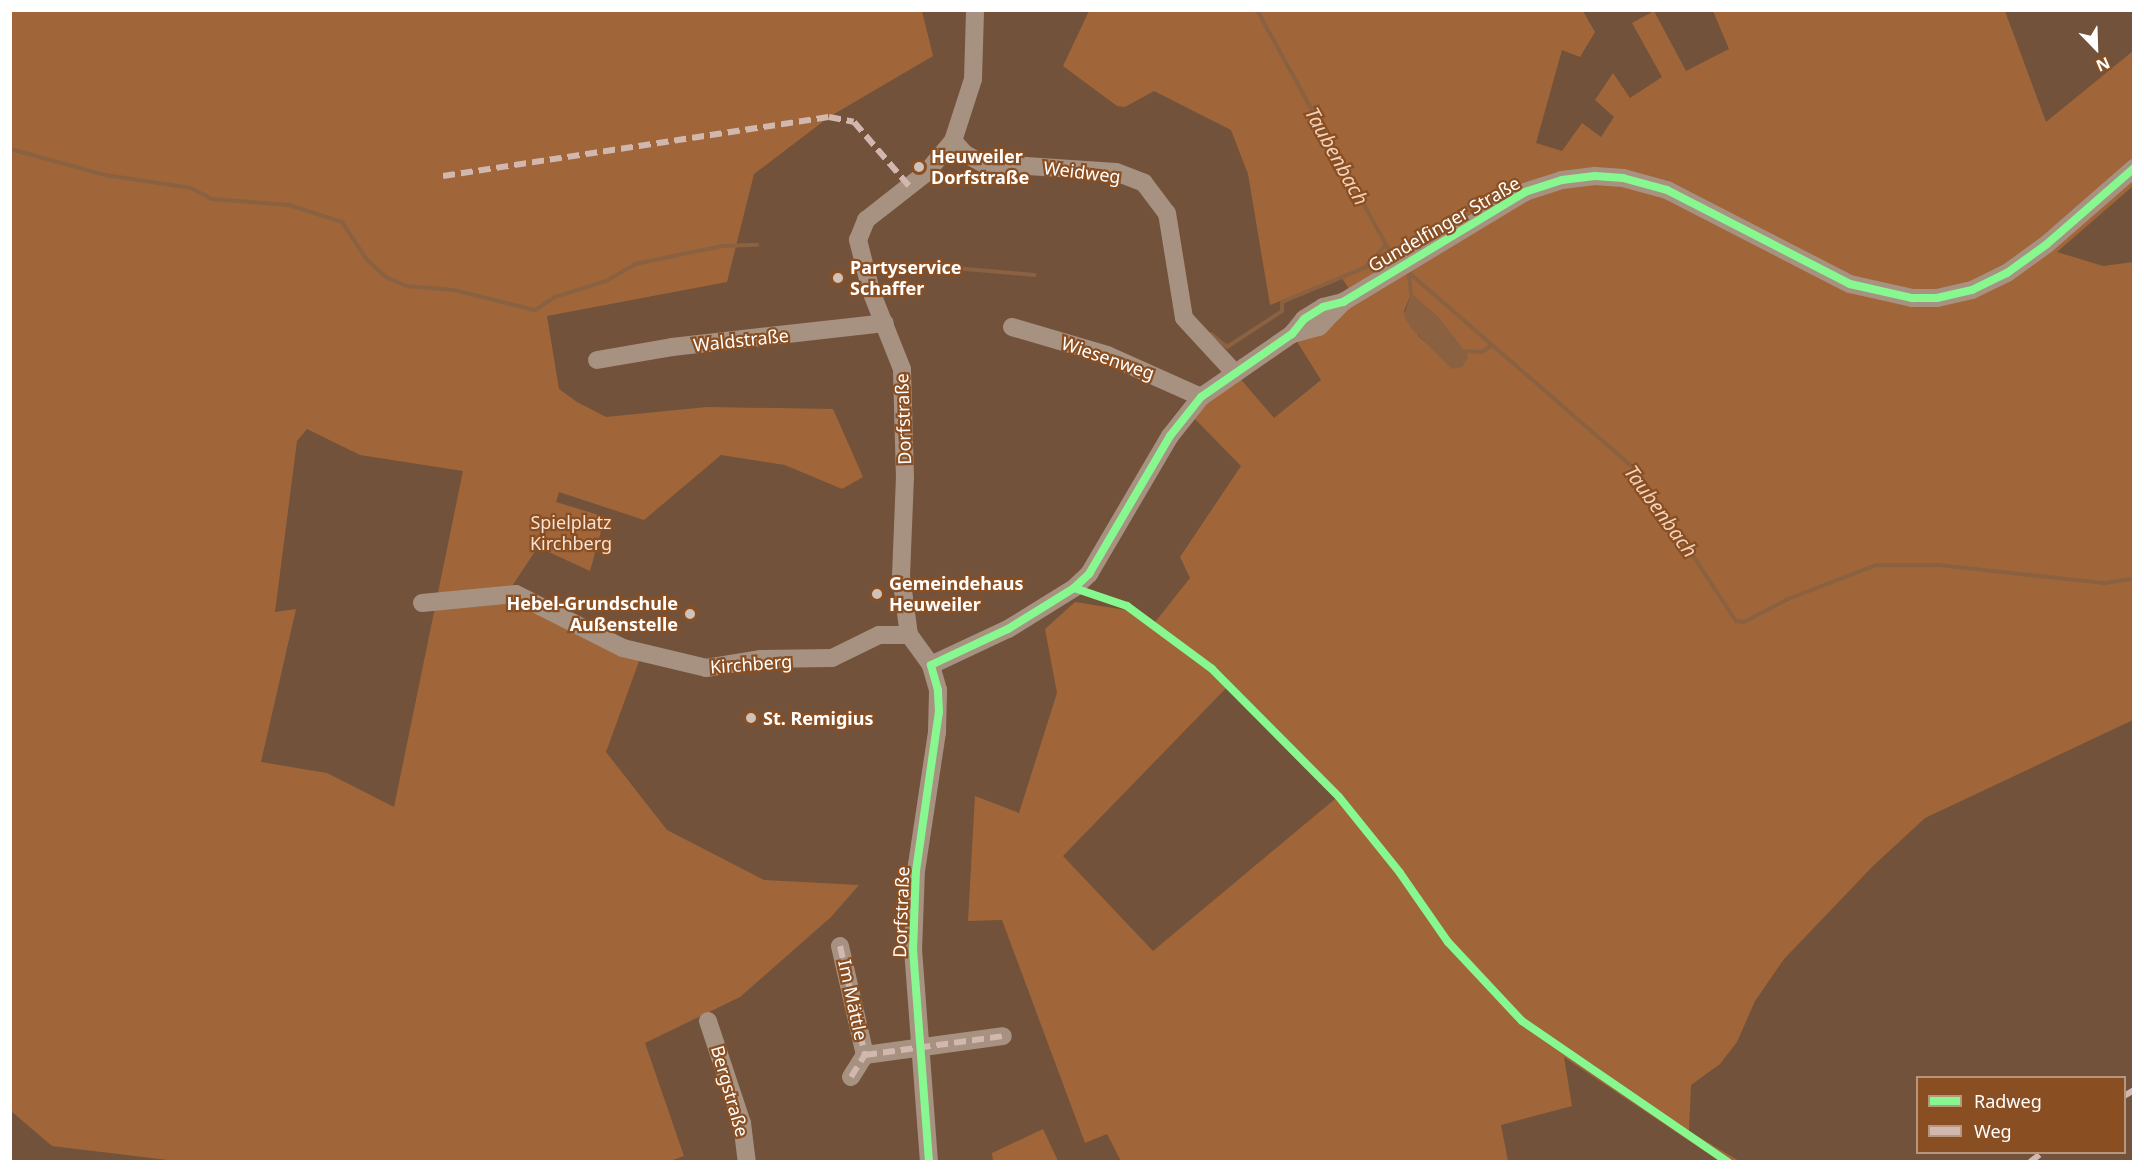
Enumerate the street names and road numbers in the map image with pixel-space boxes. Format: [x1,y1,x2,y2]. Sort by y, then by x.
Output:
street label: Weidweg [1042,157,1122,187]
street label: Gundelfinger Straße [1364,172,1524,276]
street label: Waldstraße [692,324,790,356]
street label: Wiesenweg [1059,332,1157,384]
street label: Dorfstraße [891,373,915,465]
street label: Kirchberg [709,650,793,678]
street label: Dorfstraße [889,866,913,958]
street label: Im Mättle [834,958,872,1042]
street label: Bergstraße [707,1043,753,1139]

